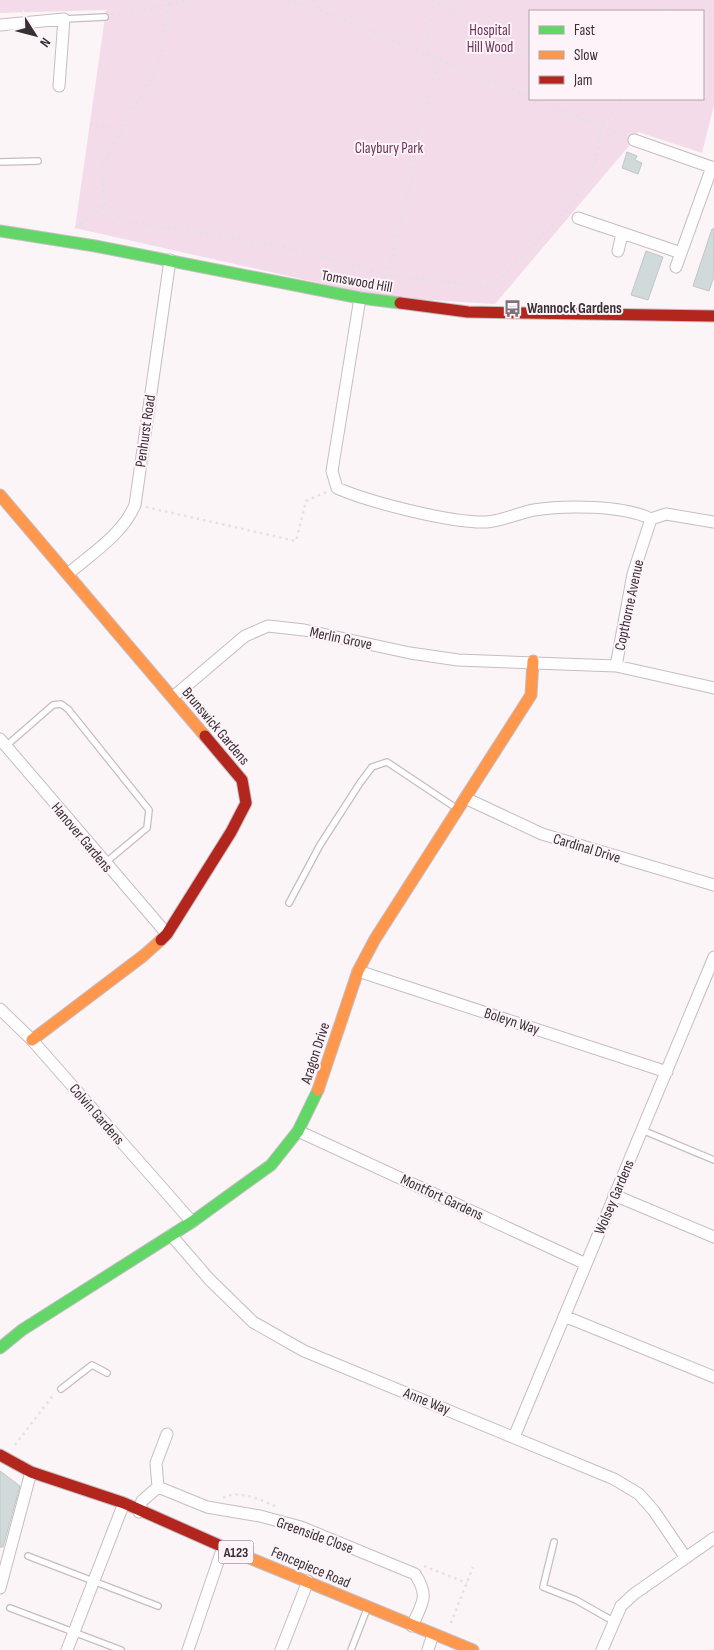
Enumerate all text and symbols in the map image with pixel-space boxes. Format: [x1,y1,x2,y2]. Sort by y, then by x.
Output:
north arrow [10,10,60,60]
legend [529,10,704,100]
park label: Hospital Hill Wood [467,21,513,57]
text: Fast [574,21,596,40]
text: N [36,34,54,50]
text: Slow [574,46,598,65]
text: Jam [573,71,592,90]
park label: Claybury Park [355,139,424,158]
street label: Tomswood Hill [320,266,394,297]
bus stop icon: Wannock Gardens [503,298,523,318]
place label: Wannock Gardens [527,299,622,318]
street label: Penhurst Road [131,394,160,468]
street label: Copthorne Avenue [611,558,648,652]
street label: Merlin Grove [308,623,374,654]
street label: Brunswick Gardens [178,684,254,769]
street label: Hanover Gardens [47,798,116,876]
street label: Cardinal Drive [551,829,623,868]
street label: Boleyn Way [482,1004,542,1039]
street label: Aragon Drive [296,1020,334,1087]
street label: Colvin Gardens [65,1080,128,1149]
street label: Wolsey Gardens [590,1157,639,1237]
street label: Montfort Gardens [397,1170,486,1225]
street label: Anne Way [400,1383,453,1419]
street label: Greenside Close [274,1513,356,1558]
road number: A123 [218,1540,254,1564]
street label: Fencepiece Road [268,1542,353,1593]

